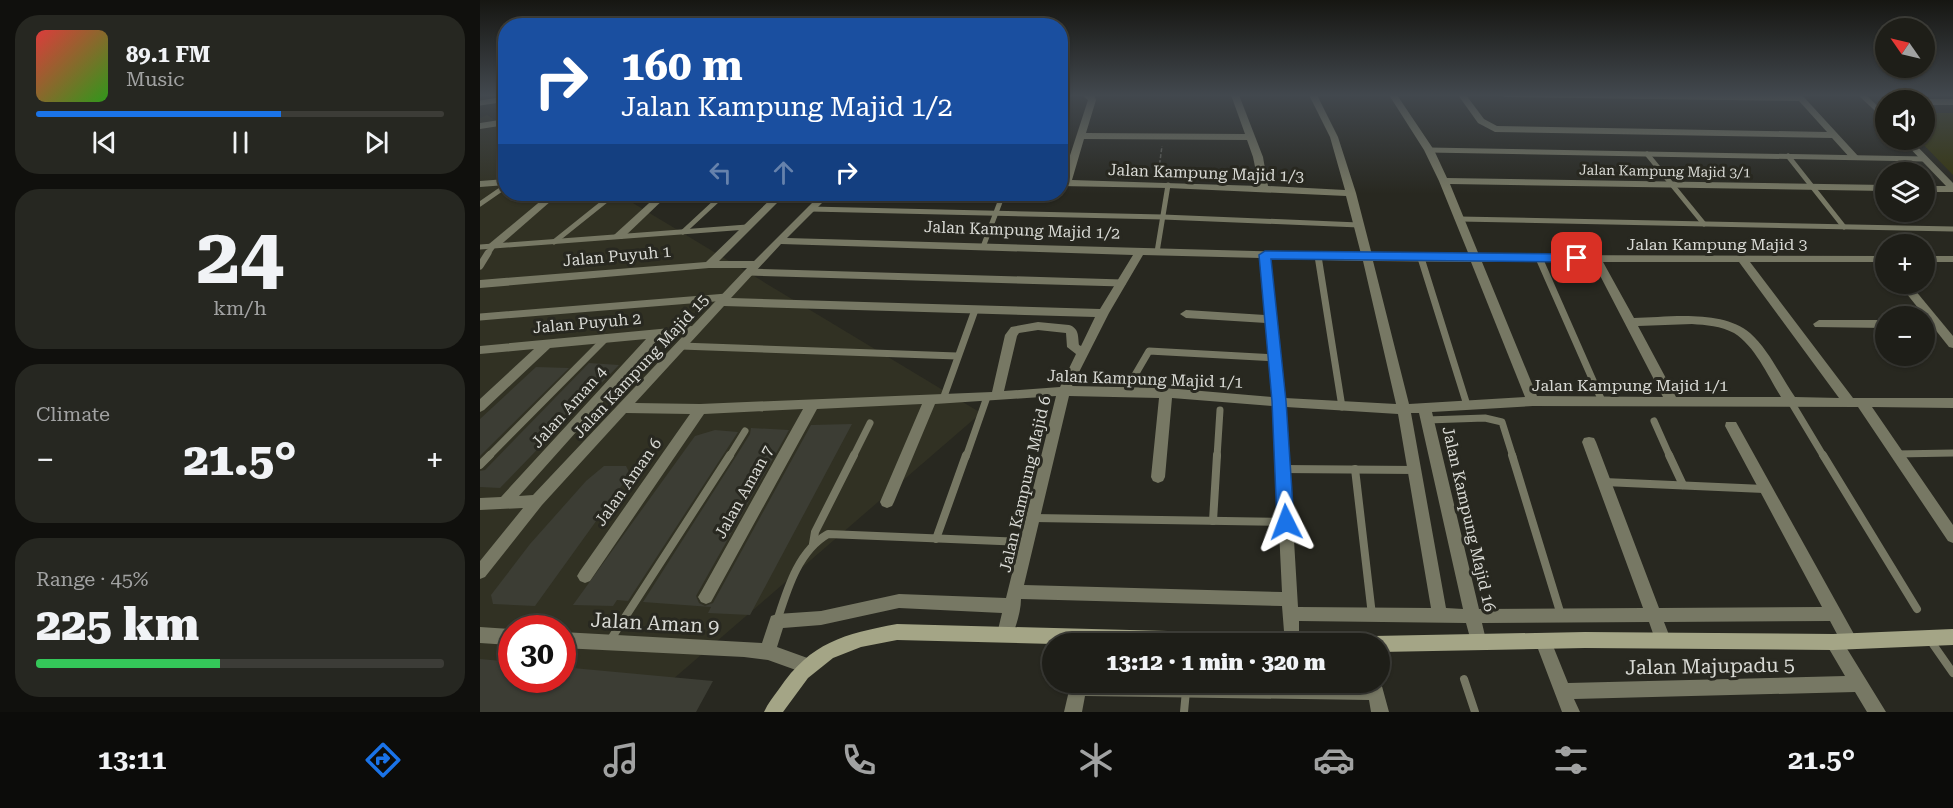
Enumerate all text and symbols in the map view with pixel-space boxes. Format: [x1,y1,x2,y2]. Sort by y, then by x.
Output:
north arrow [1875,18,1935,78]
map controls [1875,18,1935,366]
text: 160 m [621,41,743,90]
text: 89.1 FM [126,42,210,67]
icon: right [522,42,600,120]
text: Music [126,67,185,91]
button: sound [1875,90,1935,150]
text: Jalan Kampung Majid 1/2 [621,91,953,123]
icon: previous [88,126,121,159]
icon: pause [224,126,257,159]
icon: next [360,126,393,159]
icon: left [704,156,737,189]
icon: ahead [767,156,800,189]
icon: right [830,156,863,189]
street label: Jalan Kampung Majid 1/3 [1108,160,1305,186]
street label: Jalan Kampung Majid 3/1 [1579,162,1751,181]
button: layers [1875,162,1935,222]
text: 24 [196,211,284,302]
street label: Jalan Kampung Majid 1/2 [924,217,1121,243]
pin [1551,232,1602,283]
button: + [1875,234,1935,294]
street label: Jalan Kampung Majid 3 [1627,235,1807,254]
icon: arrive [1560,241,1593,274]
street label: Jalan Puyuh 1 [562,242,672,270]
street label: Jalan Kampung Majid 15 [569,290,713,442]
text: km/h [213,296,267,320]
button: − [1875,306,1935,366]
street label: Jalan Puyuh 2 [532,309,642,337]
street label: Jalan Aman 4 [527,362,611,452]
street label: Jalan Kampung Majid 1/1 [1047,366,1244,392]
street label: Jalan Kampung Majid 1/1 [1532,376,1728,395]
street label: Jalan Kampung Majid 6 [995,394,1055,574]
text: Climate [36,402,110,426]
street label: Jalan Kampung Majid 16 [1438,424,1500,614]
text: 21.5° [183,433,297,486]
street label: Jalan Aman 6 [591,434,665,530]
text: − [36,440,54,479]
text: + [426,440,444,479]
street label: Jalan Aman 7 [711,442,777,542]
position arrow [1254,490,1318,554]
text: Range · 45% [36,567,148,591]
text: 225 km [36,598,199,651]
street label: Jalan Aman 9 [590,608,720,638]
speed limit sign: 30 [498,615,576,693]
text: 13:12 · 1 min · 320 m [1106,650,1326,675]
street label: Jalan Majupadu 5 [1625,653,1795,679]
icon: directions [362,739,404,781]
icon: music [600,739,642,781]
icon: phone [838,739,880,781]
icon: climate [1075,739,1117,781]
icon: car [1313,739,1355,781]
icon: filters [1550,739,1592,781]
text: 13:11 [98,744,167,776]
text: 21.5° [1788,744,1855,776]

